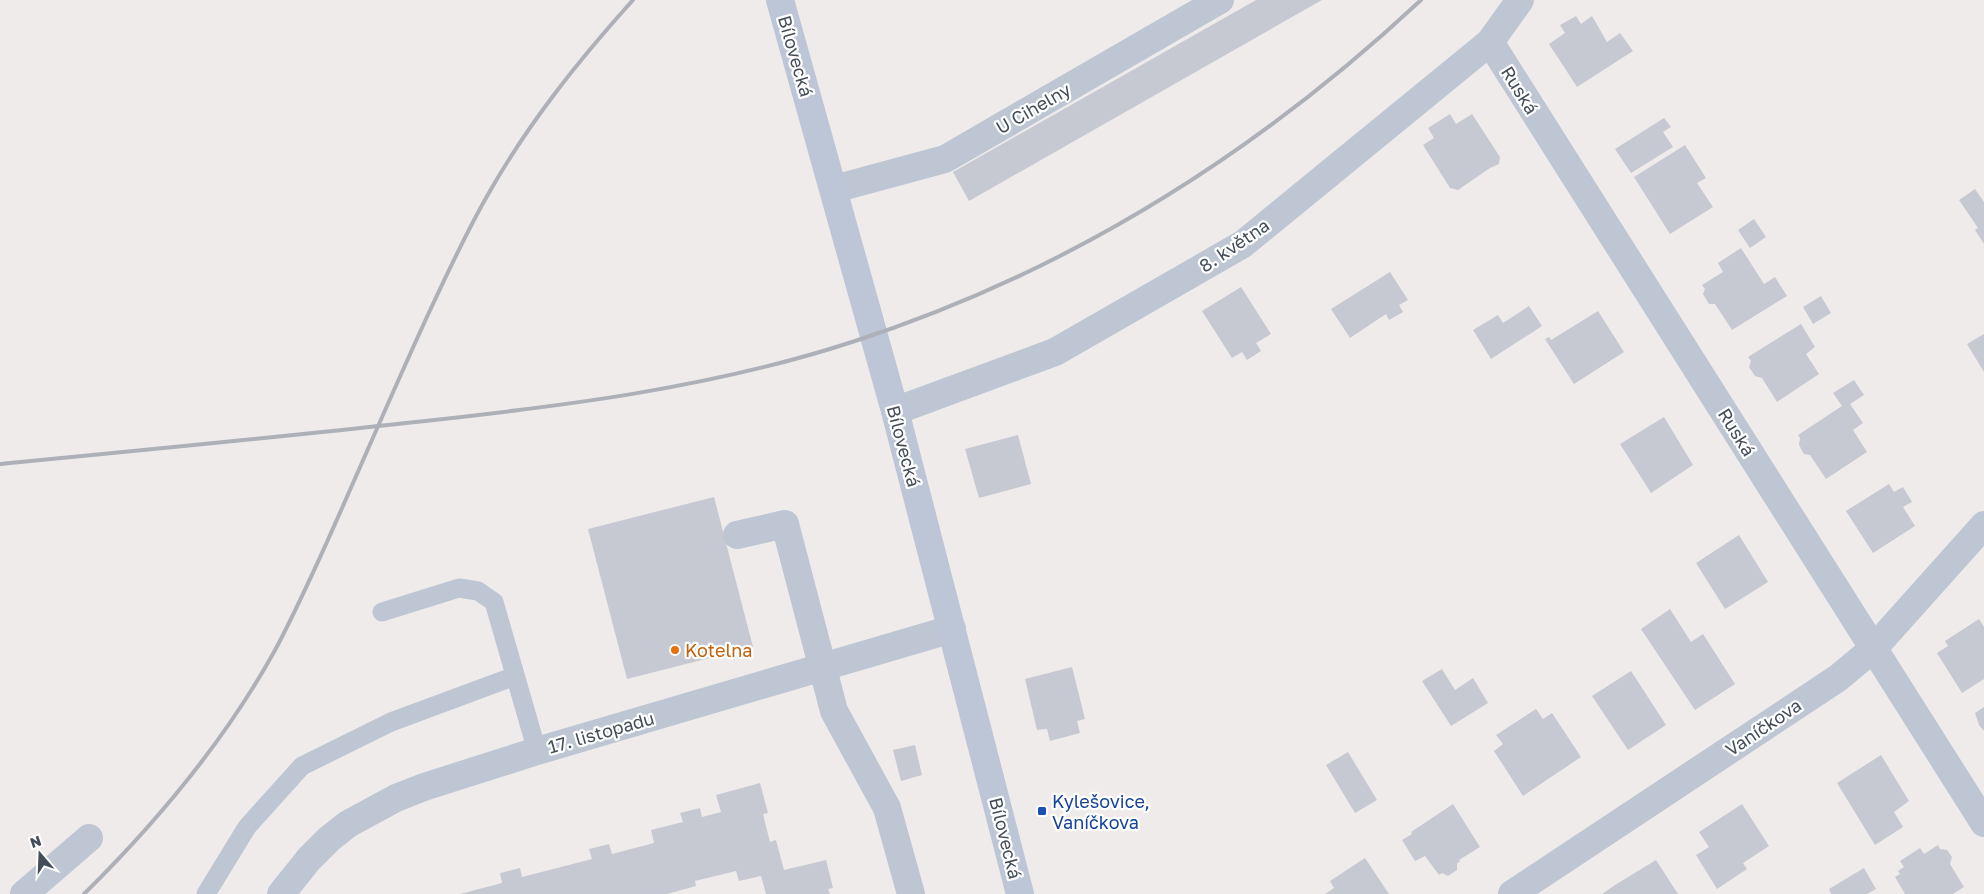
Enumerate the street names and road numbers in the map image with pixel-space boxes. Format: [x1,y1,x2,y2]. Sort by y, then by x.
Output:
street label: Bílovecká [774,13,818,99]
street label: Ruská [1497,62,1543,118]
street label: U Cihelny [992,78,1074,138]
street label: 8. května [1195,214,1273,276]
street label: Bílovecká [883,403,925,489]
street label: Ruská [1714,404,1760,460]
street label: Vaníčkova [1721,694,1805,760]
street label: 17. listopadu [545,706,657,758]
street label: Bílovecká [985,795,1027,881]

